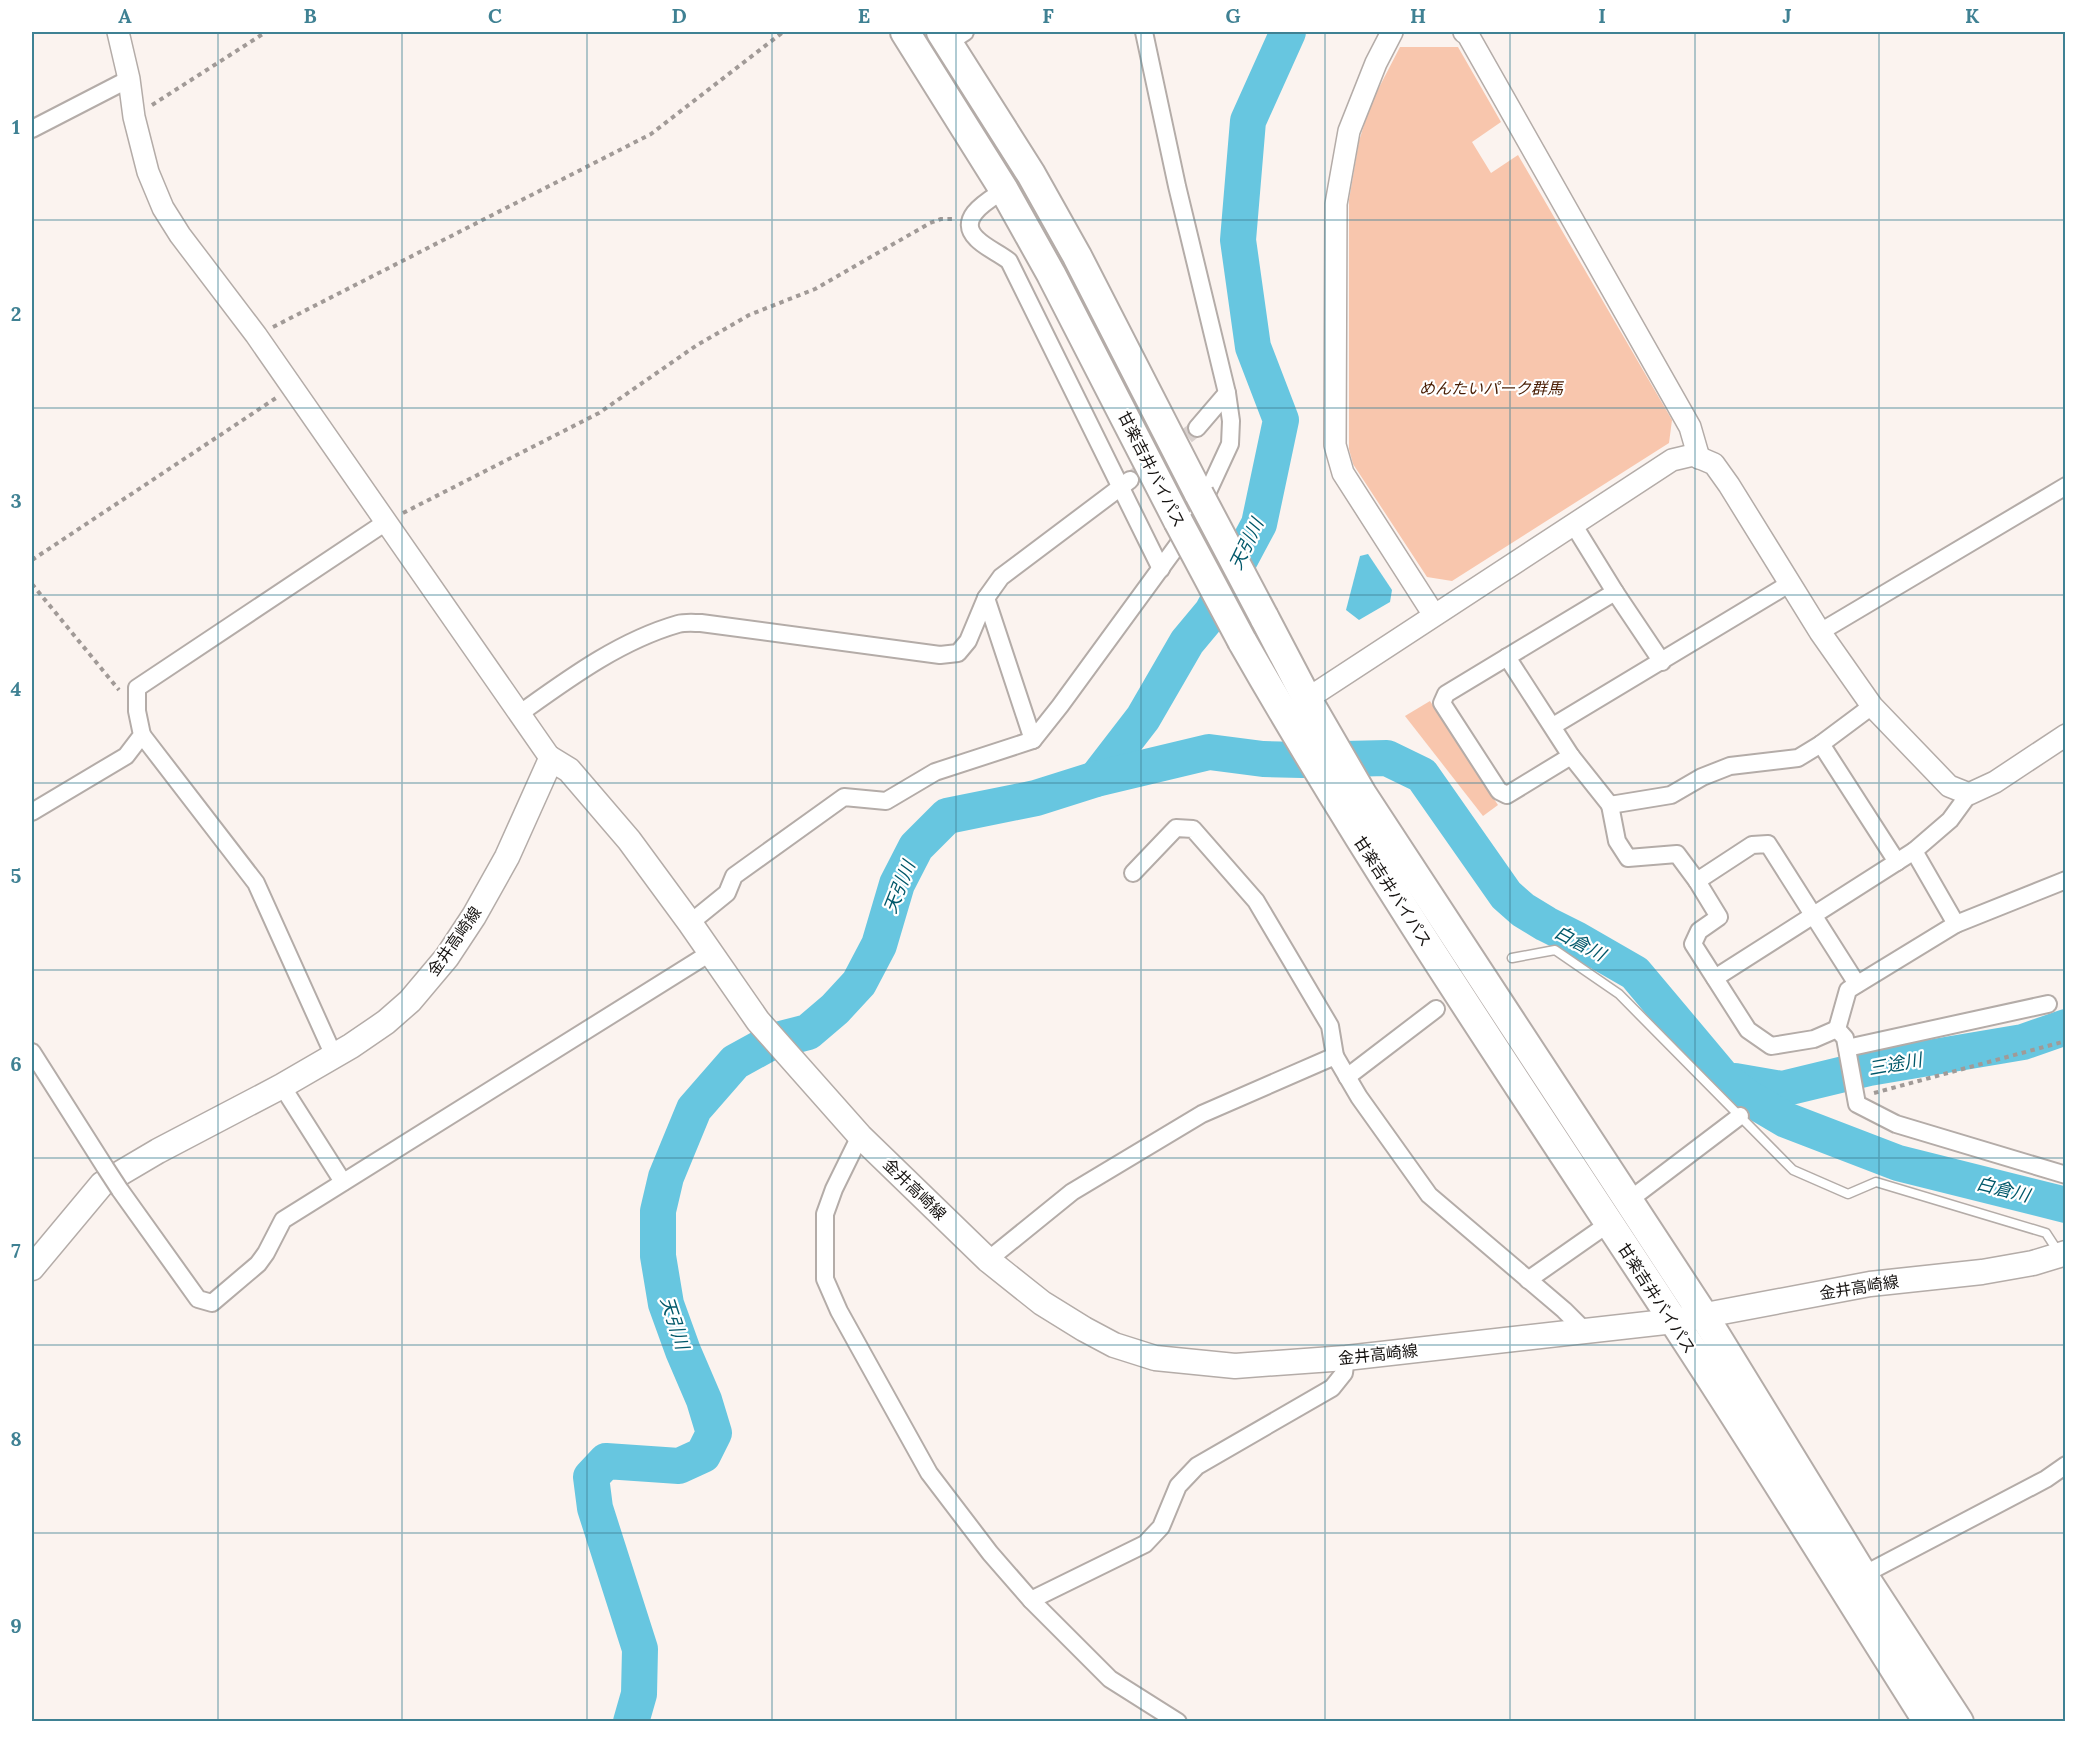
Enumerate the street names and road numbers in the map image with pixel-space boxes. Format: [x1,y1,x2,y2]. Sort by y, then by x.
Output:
street label: 甘楽吉井バイパス [1114,408,1190,530]
street label: 甘楽吉井バイパス [1350,832,1436,950]
street label: 金井高崎線 [423,902,485,980]
street label: 金井高崎線 [879,1154,951,1224]
street label: 甘楽吉井バイパス [1614,1239,1700,1357]
street label: 金井高崎線 [1818,1271,1900,1303]
street label: 金井高崎線 [1337,1340,1419,1368]

